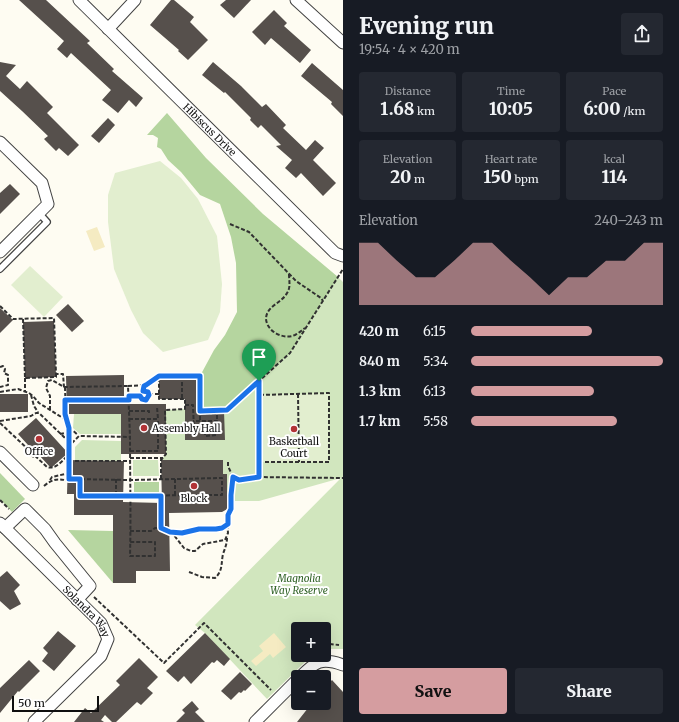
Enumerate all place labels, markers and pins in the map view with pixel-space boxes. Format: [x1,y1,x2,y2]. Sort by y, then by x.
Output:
pin [242,340,276,381]
place label: Assembly Hall [151,422,221,435]
marker: Assembly Hall [139,423,149,433]
marker: Basketball Court [289,424,299,434]
marker: Office [34,434,44,444]
place label: Basketball Court [269,435,319,460]
place label: Office [25,445,53,458]
marker: Block [189,481,199,491]
place label: Block [180,492,208,505]

